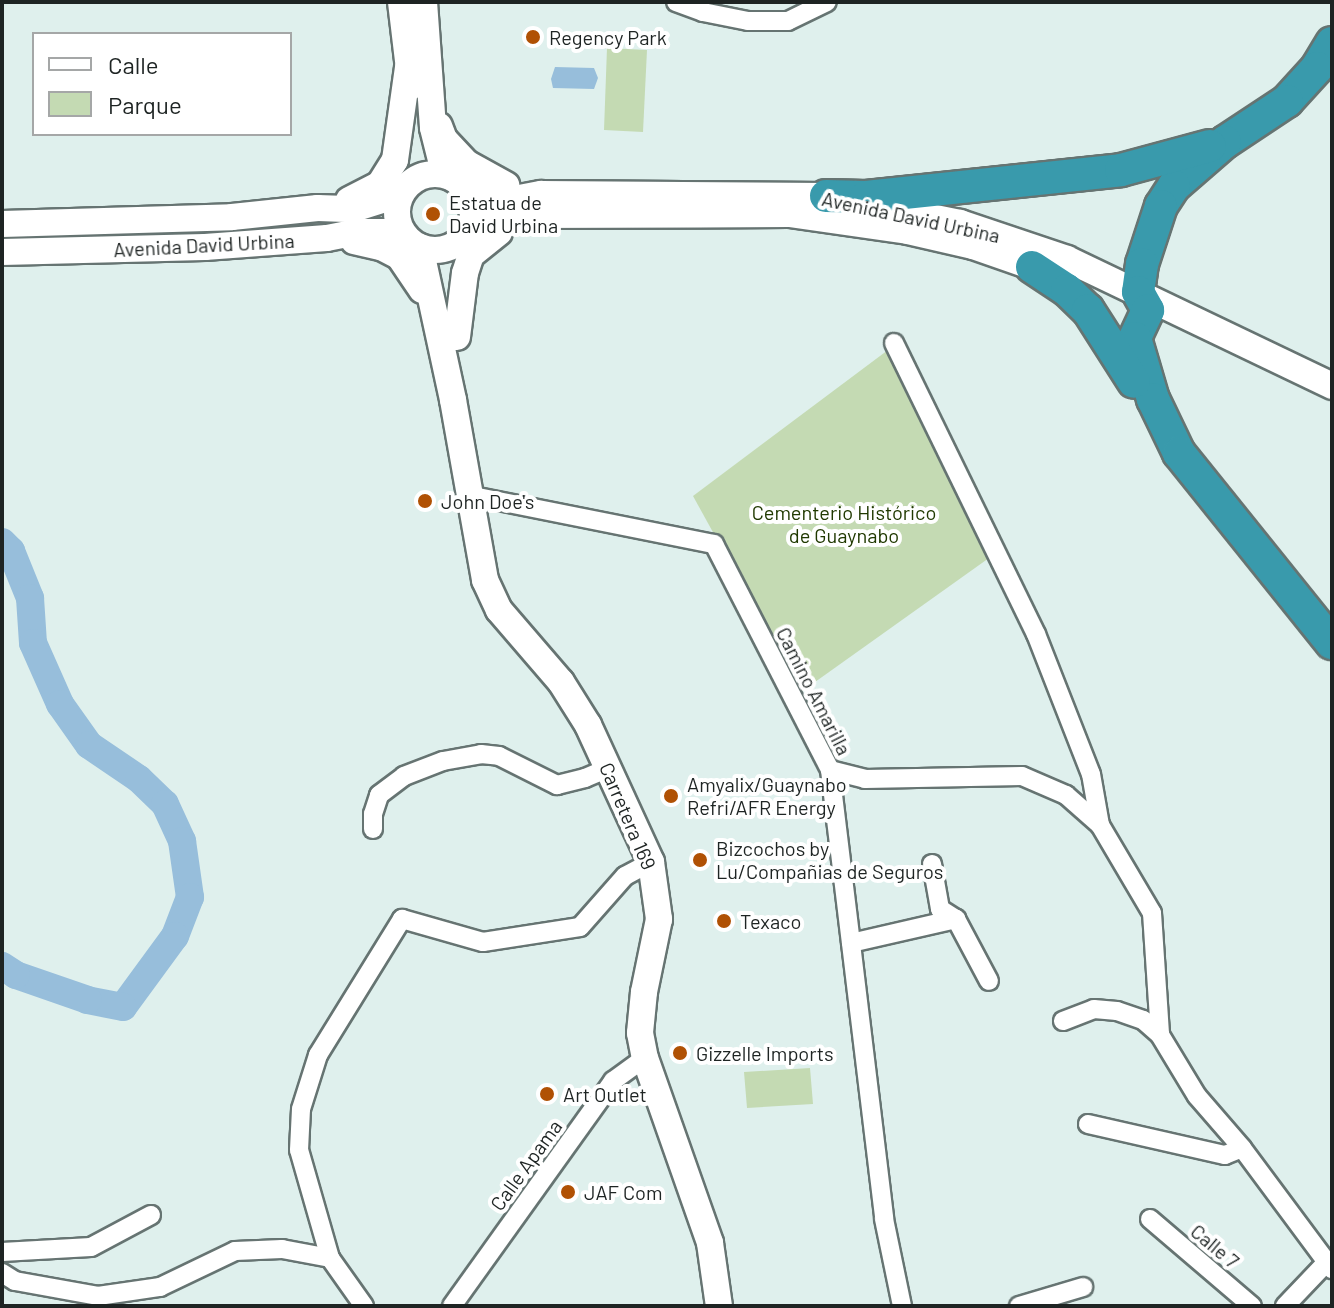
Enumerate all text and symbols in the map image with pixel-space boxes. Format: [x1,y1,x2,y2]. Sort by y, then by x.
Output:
place label: Regency Park [549,25,667,49]
marker: Regency Park [524,28,542,46]
legend [32,32,292,136]
text: Calle [108,50,159,79]
text: Parque [108,90,182,119]
street label: Avenida David Urbina [820,186,1002,248]
place label: Estatua de David Urbina [449,190,558,237]
marker: Estatua de David Urbina [424,205,442,223]
street label: Avenida David Urbina [113,228,295,262]
place label: John Doe's [441,489,534,513]
marker: John Doe's [416,492,434,510]
park label: Cementerio Histórico de Guaynabo [752,500,936,547]
street label: Camino Amarilla [772,623,856,759]
street label: Carretera 169 [595,759,661,873]
place label: Amyalix/Guaynabo Refri/AFR Energy [687,772,847,819]
marker: Amyalix/Guaynabo Refri/AFR Energy [662,787,680,805]
place label: Bizcochos by Lu/Compañias de Seguros [716,836,943,883]
marker: Bizcochos by Lu/Compañias de Seguros [691,851,709,869]
place label: Texaco [740,909,801,933]
marker: Texaco [715,912,733,930]
place label: Gizzelle Imports [696,1041,834,1065]
marker: Gizzelle Imports [671,1044,689,1062]
place label: Art Outlet [563,1082,647,1106]
marker: Art Outlet [538,1085,556,1103]
street label: Calle Apama [485,1115,567,1215]
place label: JAF Com [584,1180,662,1204]
marker: JAF Com [559,1183,577,1201]
street label: Calle 7 [1186,1219,1244,1273]

